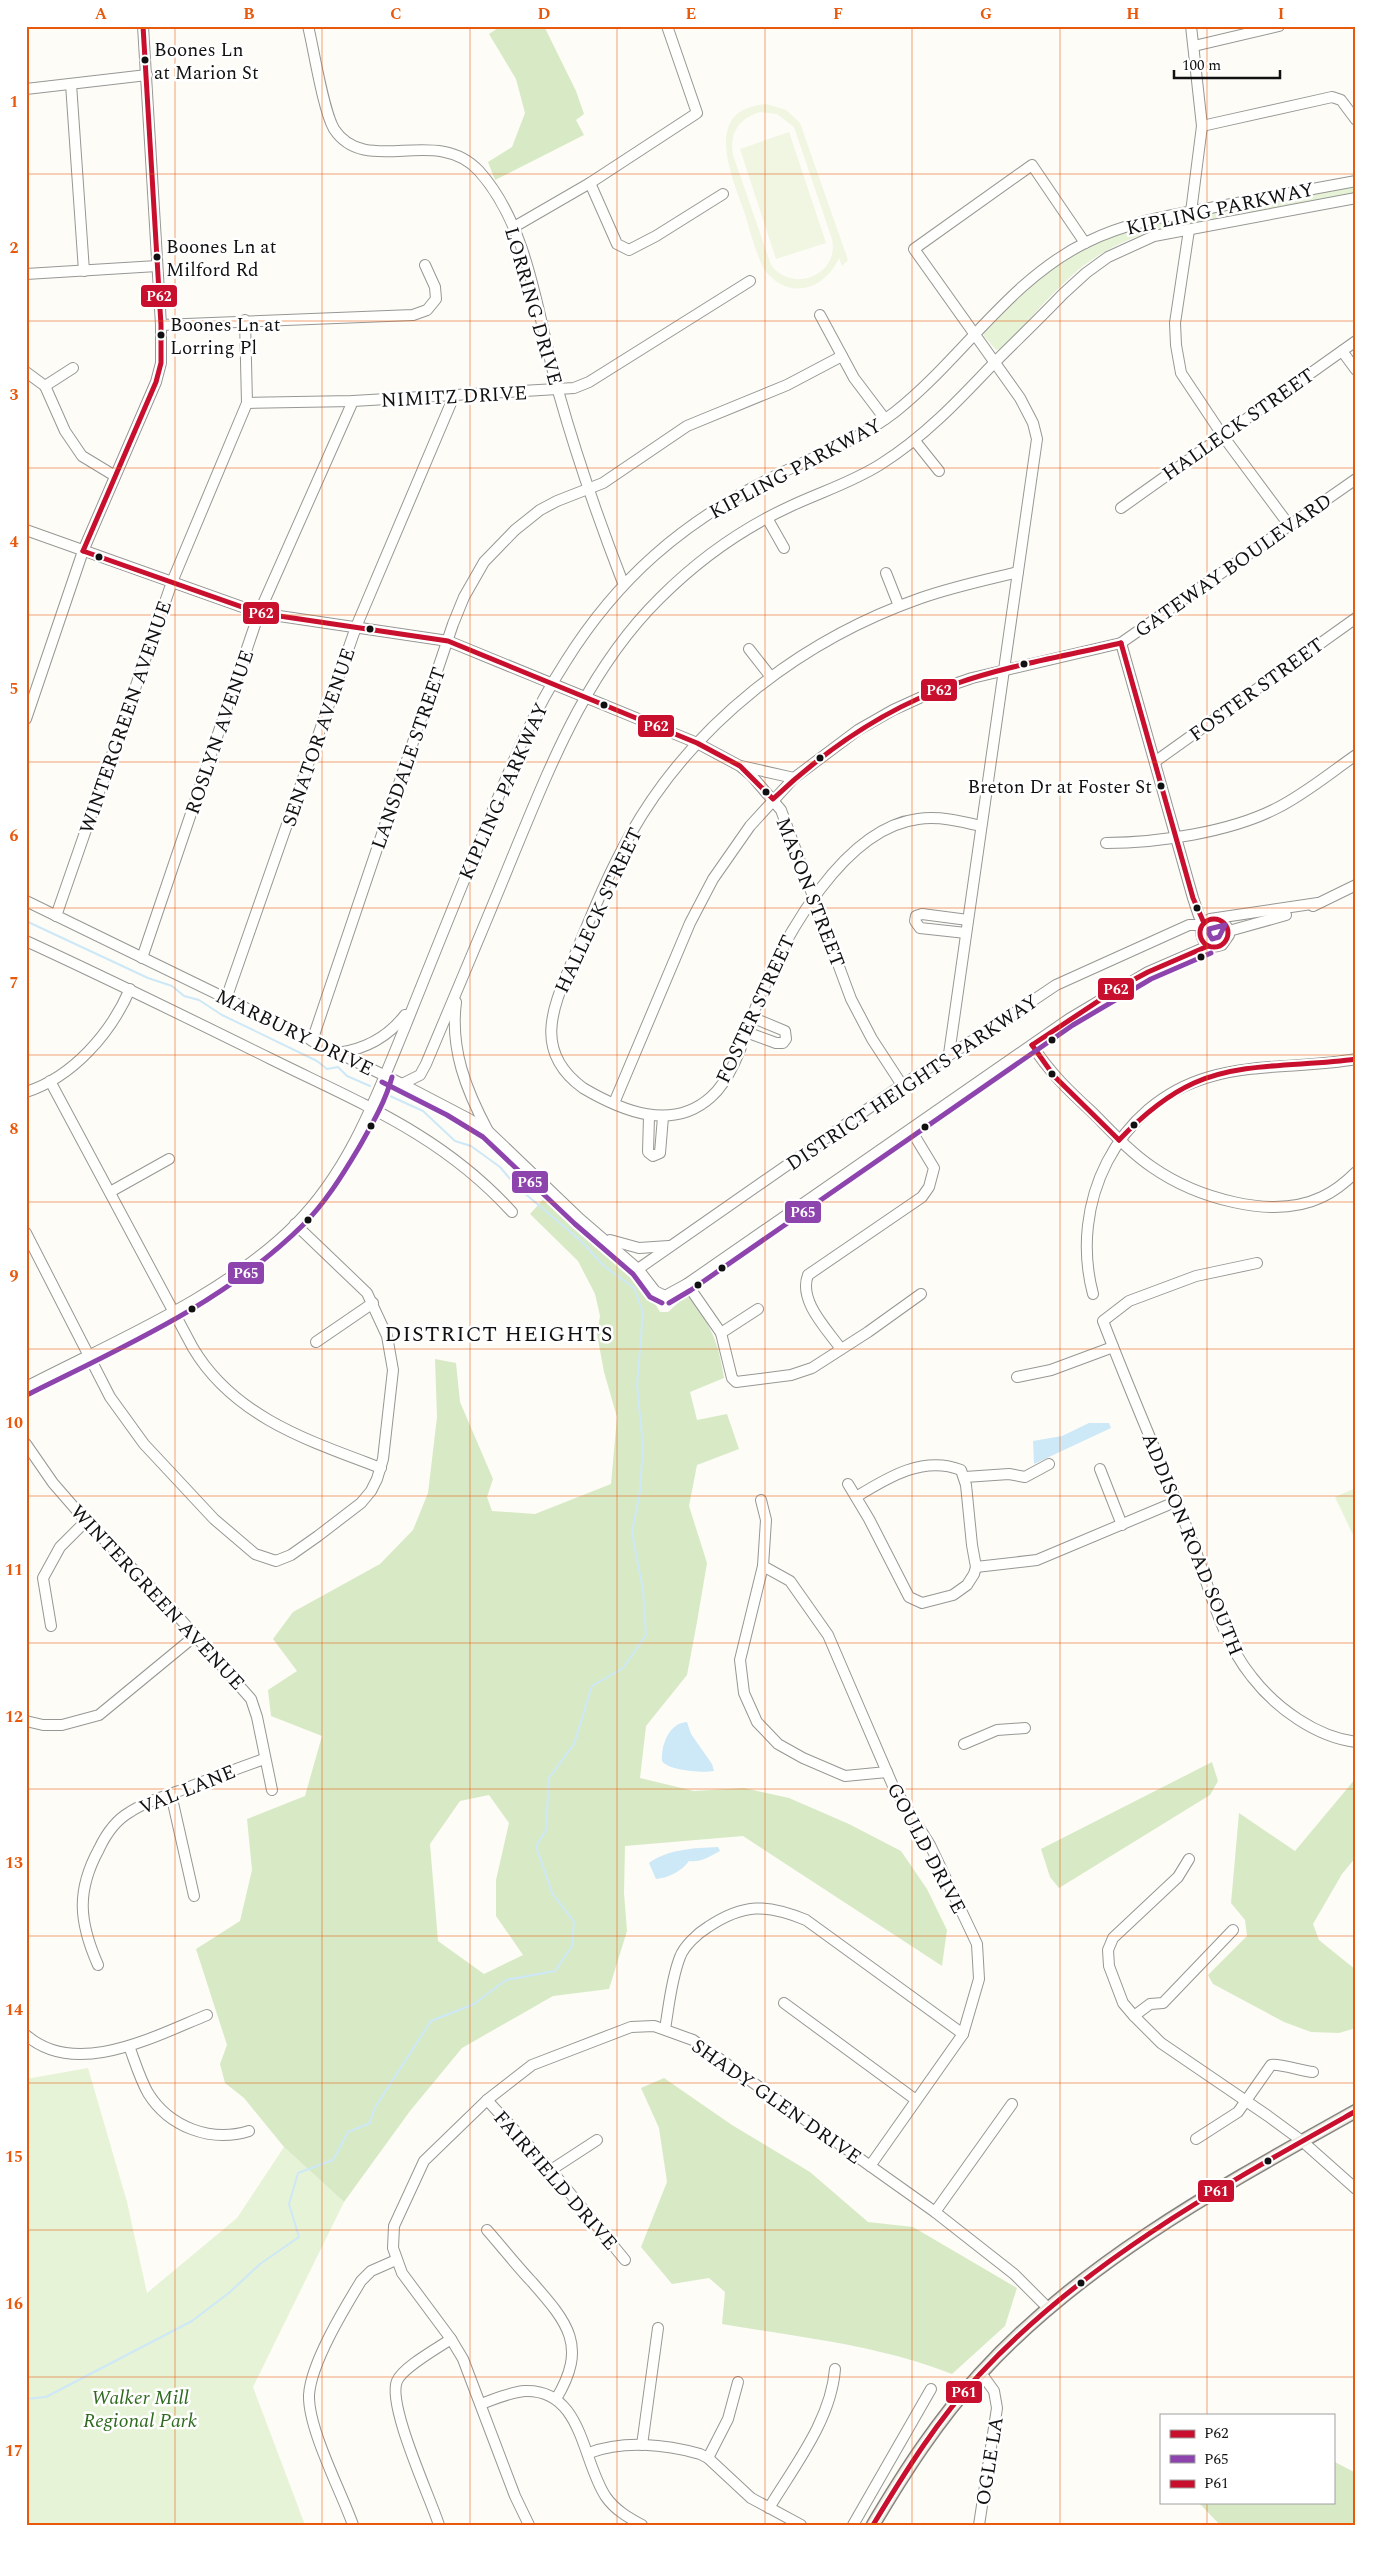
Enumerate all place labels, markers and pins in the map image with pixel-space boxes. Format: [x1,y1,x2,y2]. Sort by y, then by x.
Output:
place label: Boones Ln at Marion St [154,36,259,88]
marker: Boones Ln at Marion St [140,55,150,65]
place label: Boones Ln at Milford Rd [166,233,277,285]
marker: Boones Ln at Milford Rd [152,252,162,262]
place label: Boones Ln at Lorring Pl [170,311,281,363]
marker: Boones Ln at Lorring Pl [156,330,166,340]
unlabelled marker [94,552,104,562]
unlabelled marker [365,624,375,634]
unlabelled marker [1019,659,1029,669]
unlabelled marker [599,700,609,710]
unlabelled marker [815,753,825,763]
place label: Breton Dr at Foster St [968,773,1152,802]
marker: Breton Dr at Foster St [1156,781,1166,791]
unlabelled marker [761,787,771,797]
unlabelled marker [1192,903,1202,913]
unlabelled marker [1196,952,1206,962]
unlabelled marker [1047,1035,1057,1045]
unlabelled marker [1047,1069,1057,1079]
unlabelled marker [1129,1120,1139,1130]
unlabelled marker [366,1121,376,1131]
unlabelled marker [920,1122,930,1132]
unlabelled marker [303,1215,313,1225]
unlabelled marker [717,1263,727,1273]
unlabelled marker [693,1280,703,1290]
unlabelled marker [187,1304,197,1314]
unlabelled marker [1263,2156,1273,2166]
unlabelled marker [1076,2278,1086,2288]

